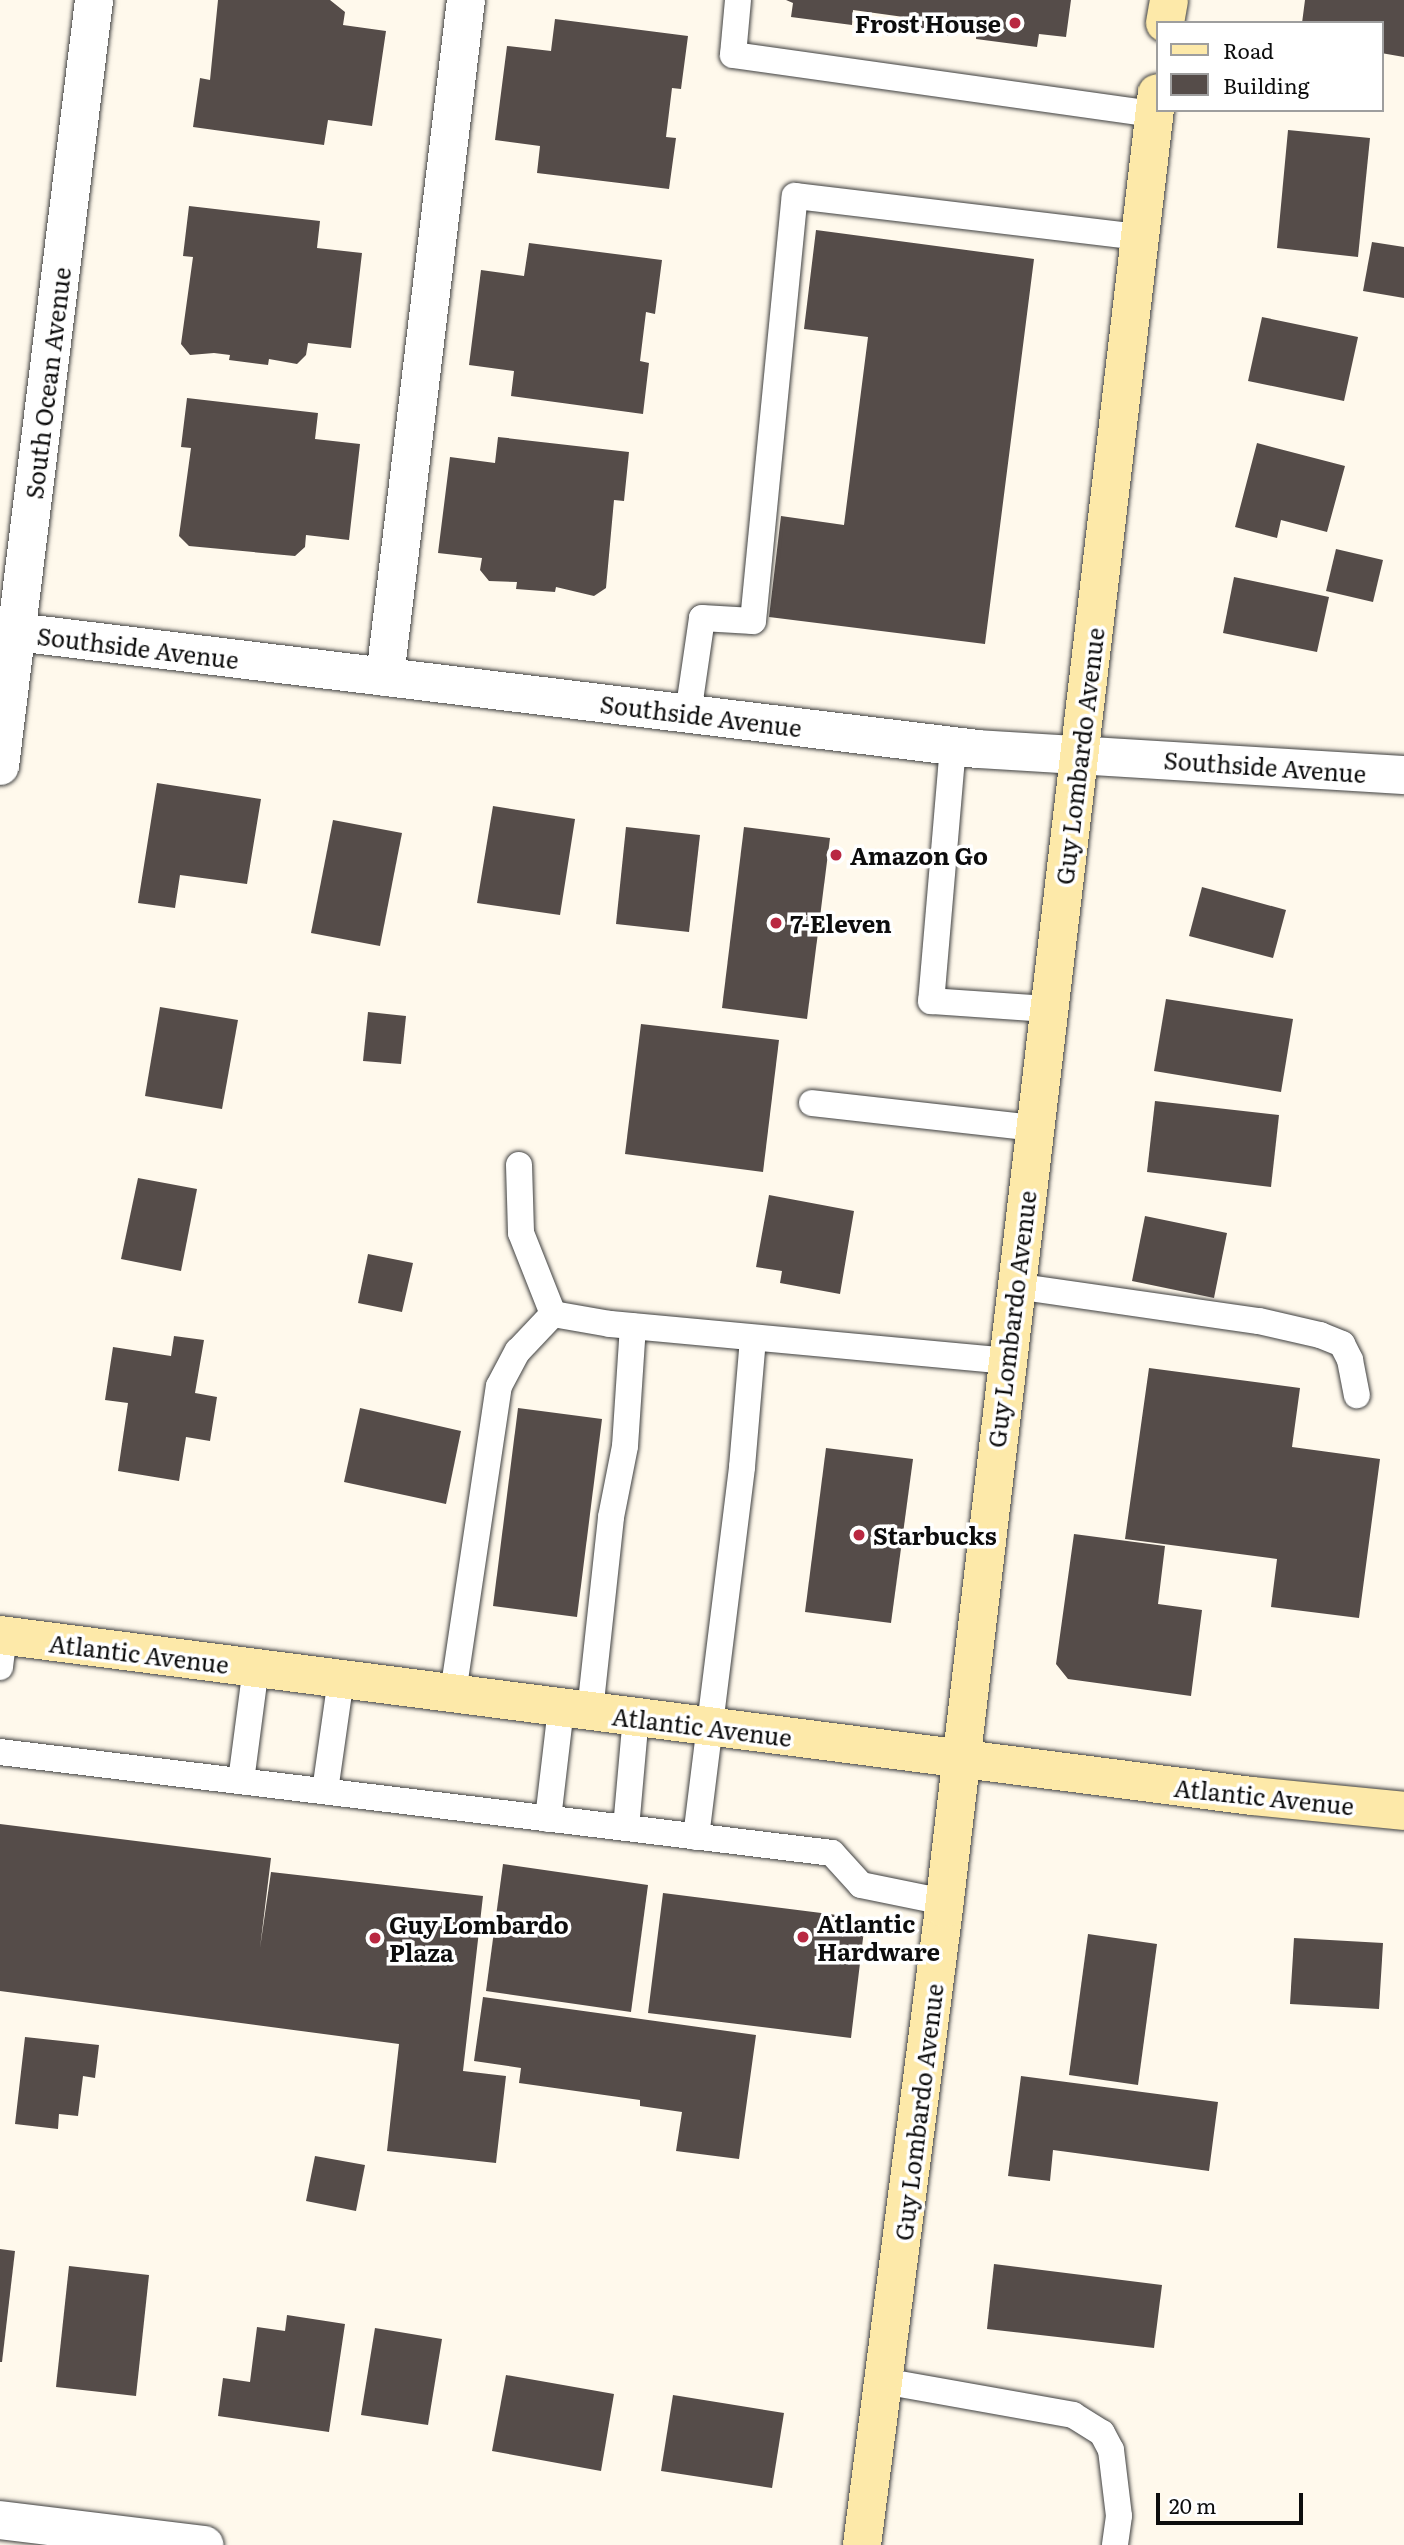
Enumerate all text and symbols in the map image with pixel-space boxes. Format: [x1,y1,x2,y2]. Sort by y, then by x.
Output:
place label: Frost House [855,9,1001,37]
marker: Frost House [1007,15,1023,31]
legend [1156,21,1383,112]
text: Road [1223,34,1274,65]
text: Building [1223,69,1309,100]
street label: South Ocean Avenue [18,265,76,501]
street label: Southside Avenue [36,620,240,674]
street label: Guy Lombardo Avenue [1049,626,1109,886]
street label: Southside Avenue [599,688,803,742]
street label: Southside Avenue [1163,745,1367,787]
place label: Amazon Go [850,841,988,869]
marker: Amazon Go [828,847,844,863]
place label: 7-Eleven [790,909,892,937]
marker: 7-Eleven [768,915,784,931]
street label: Guy Lombardo Avenue [981,1189,1041,1449]
place label: Starbucks [873,1521,997,1549]
marker: Starbucks [851,1527,867,1543]
street label: Atlantic Avenue [47,1628,231,1678]
street label: Atlantic Avenue [610,1701,794,1751]
street label: Atlantic Avenue [1173,1772,1355,1820]
place label: Atlantic Hardware [817,1909,940,1965]
place label: Guy Lombardo Plaza [389,1910,569,1966]
marker: Atlantic Hardware [795,1929,811,1945]
marker: Guy Lombardo Plaza [367,1930,383,1946]
street label: Guy Lombardo Avenue [888,1982,948,2242]
scale bar [1159,2478,1306,2522]
text: 20 m [1169,2489,1216,2520]

